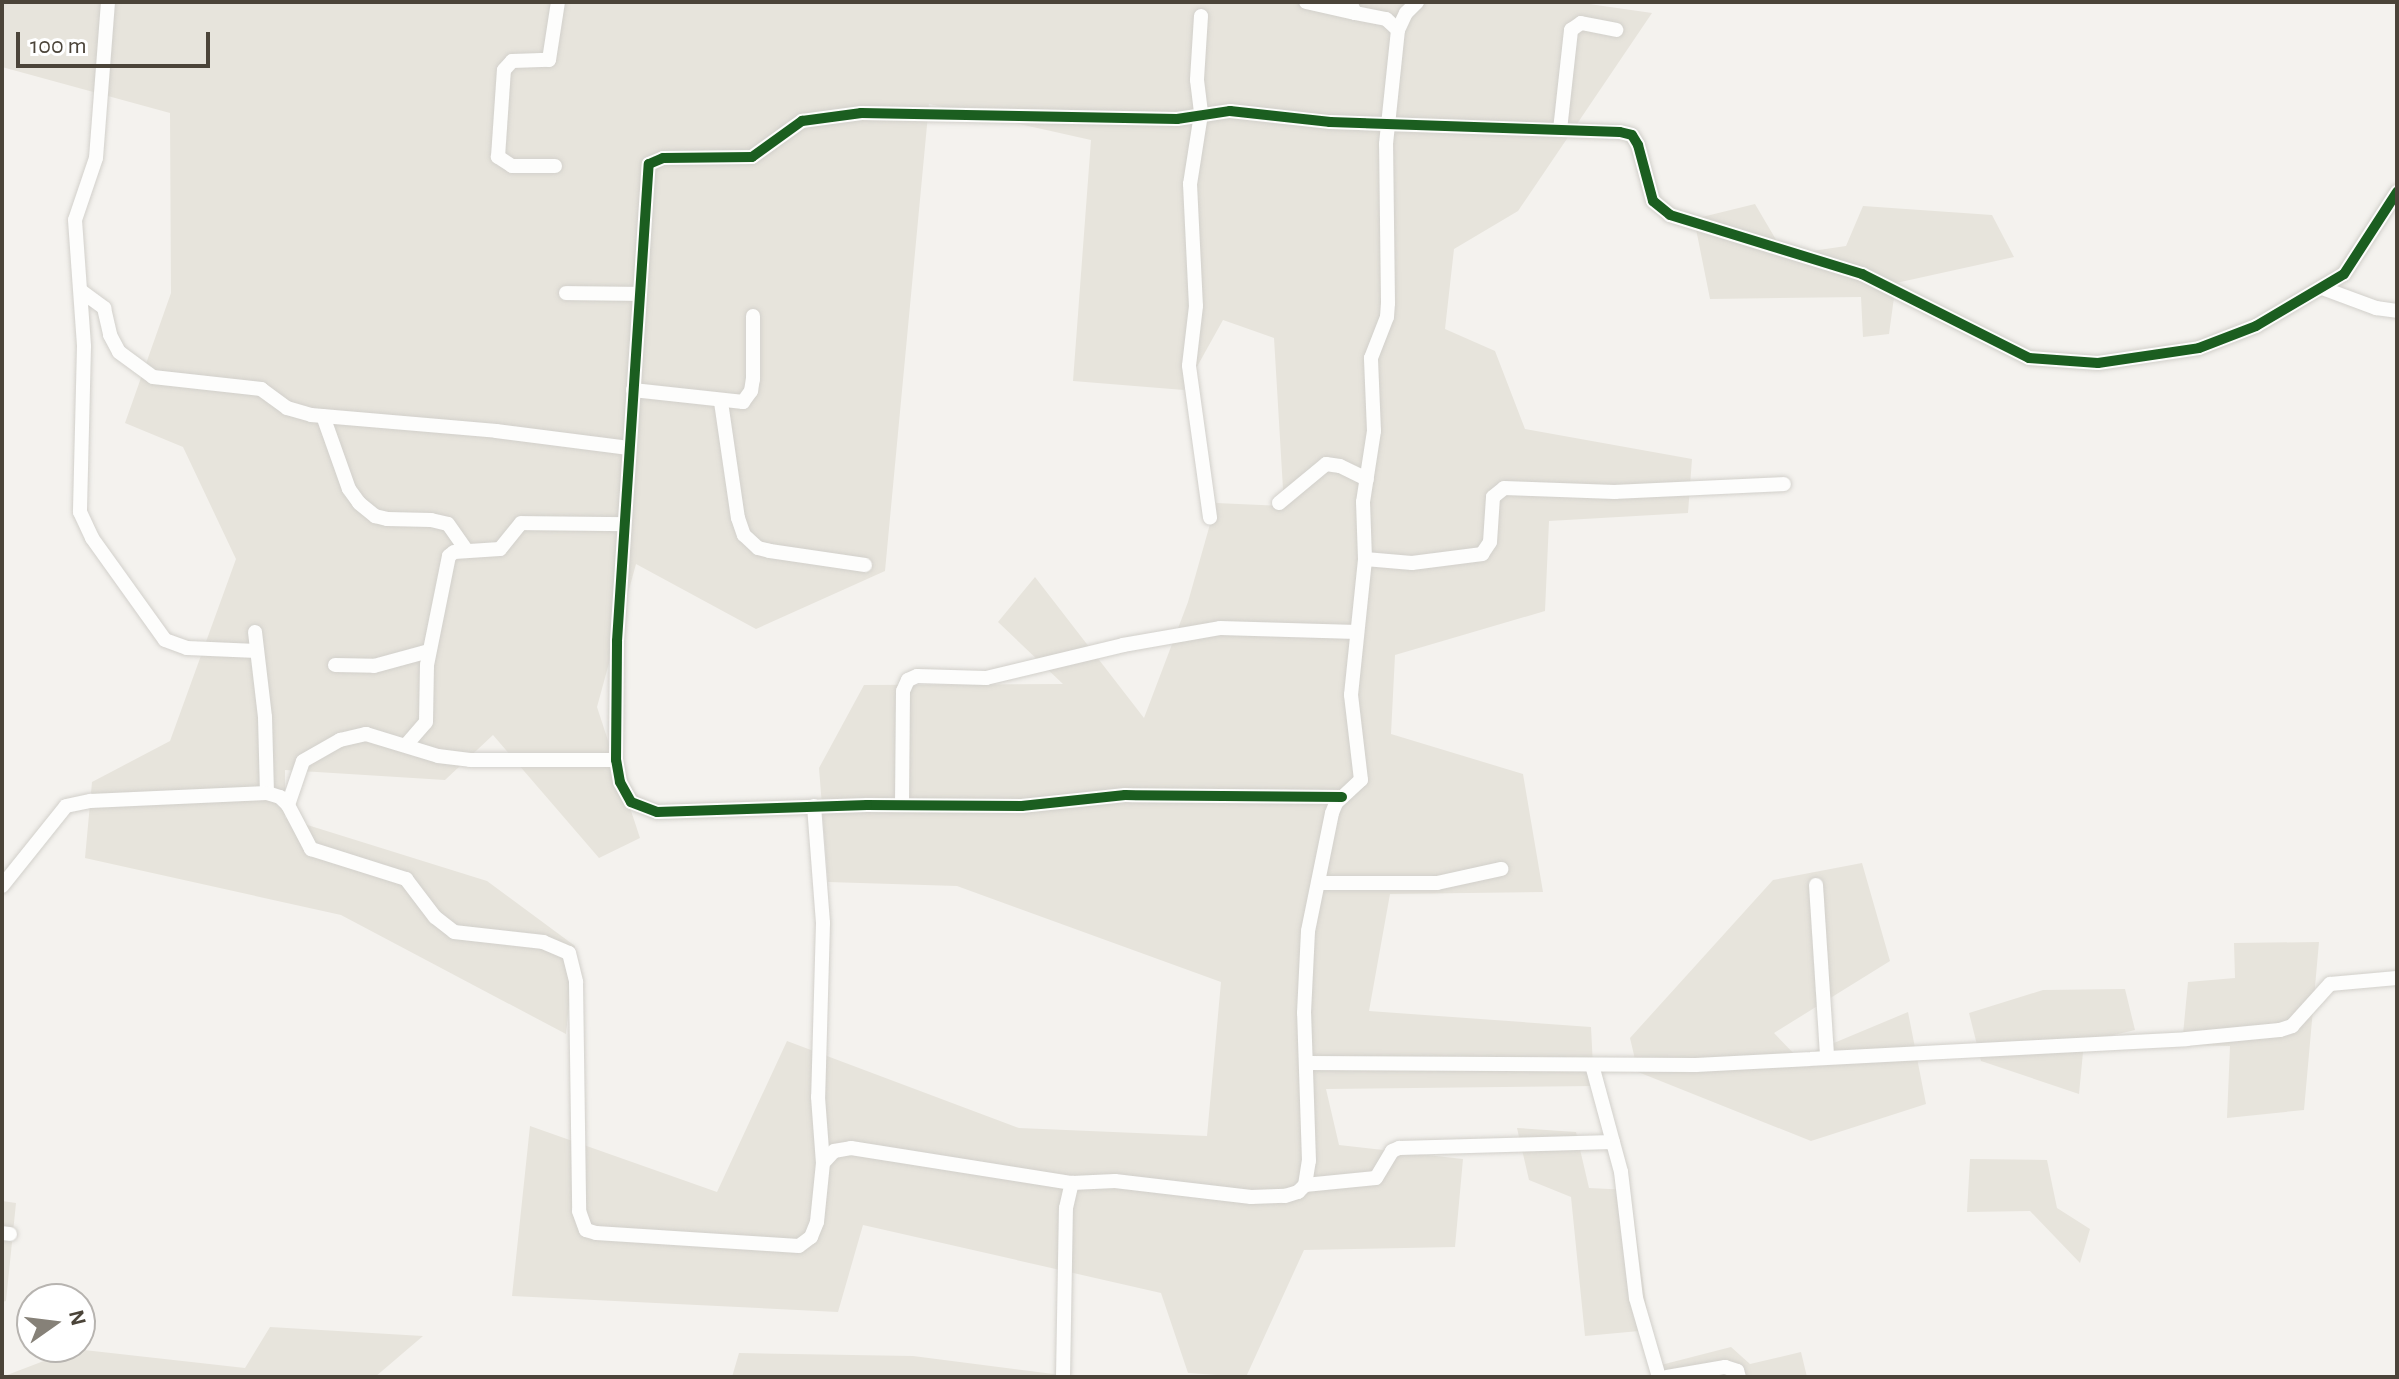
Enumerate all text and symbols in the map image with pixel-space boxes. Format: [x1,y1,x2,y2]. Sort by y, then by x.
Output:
scale bar [20,16,214,66]
text: 100 m [30,34,87,58]
north arrow [16,1283,96,1363]
text: N [65,1308,90,1328]

